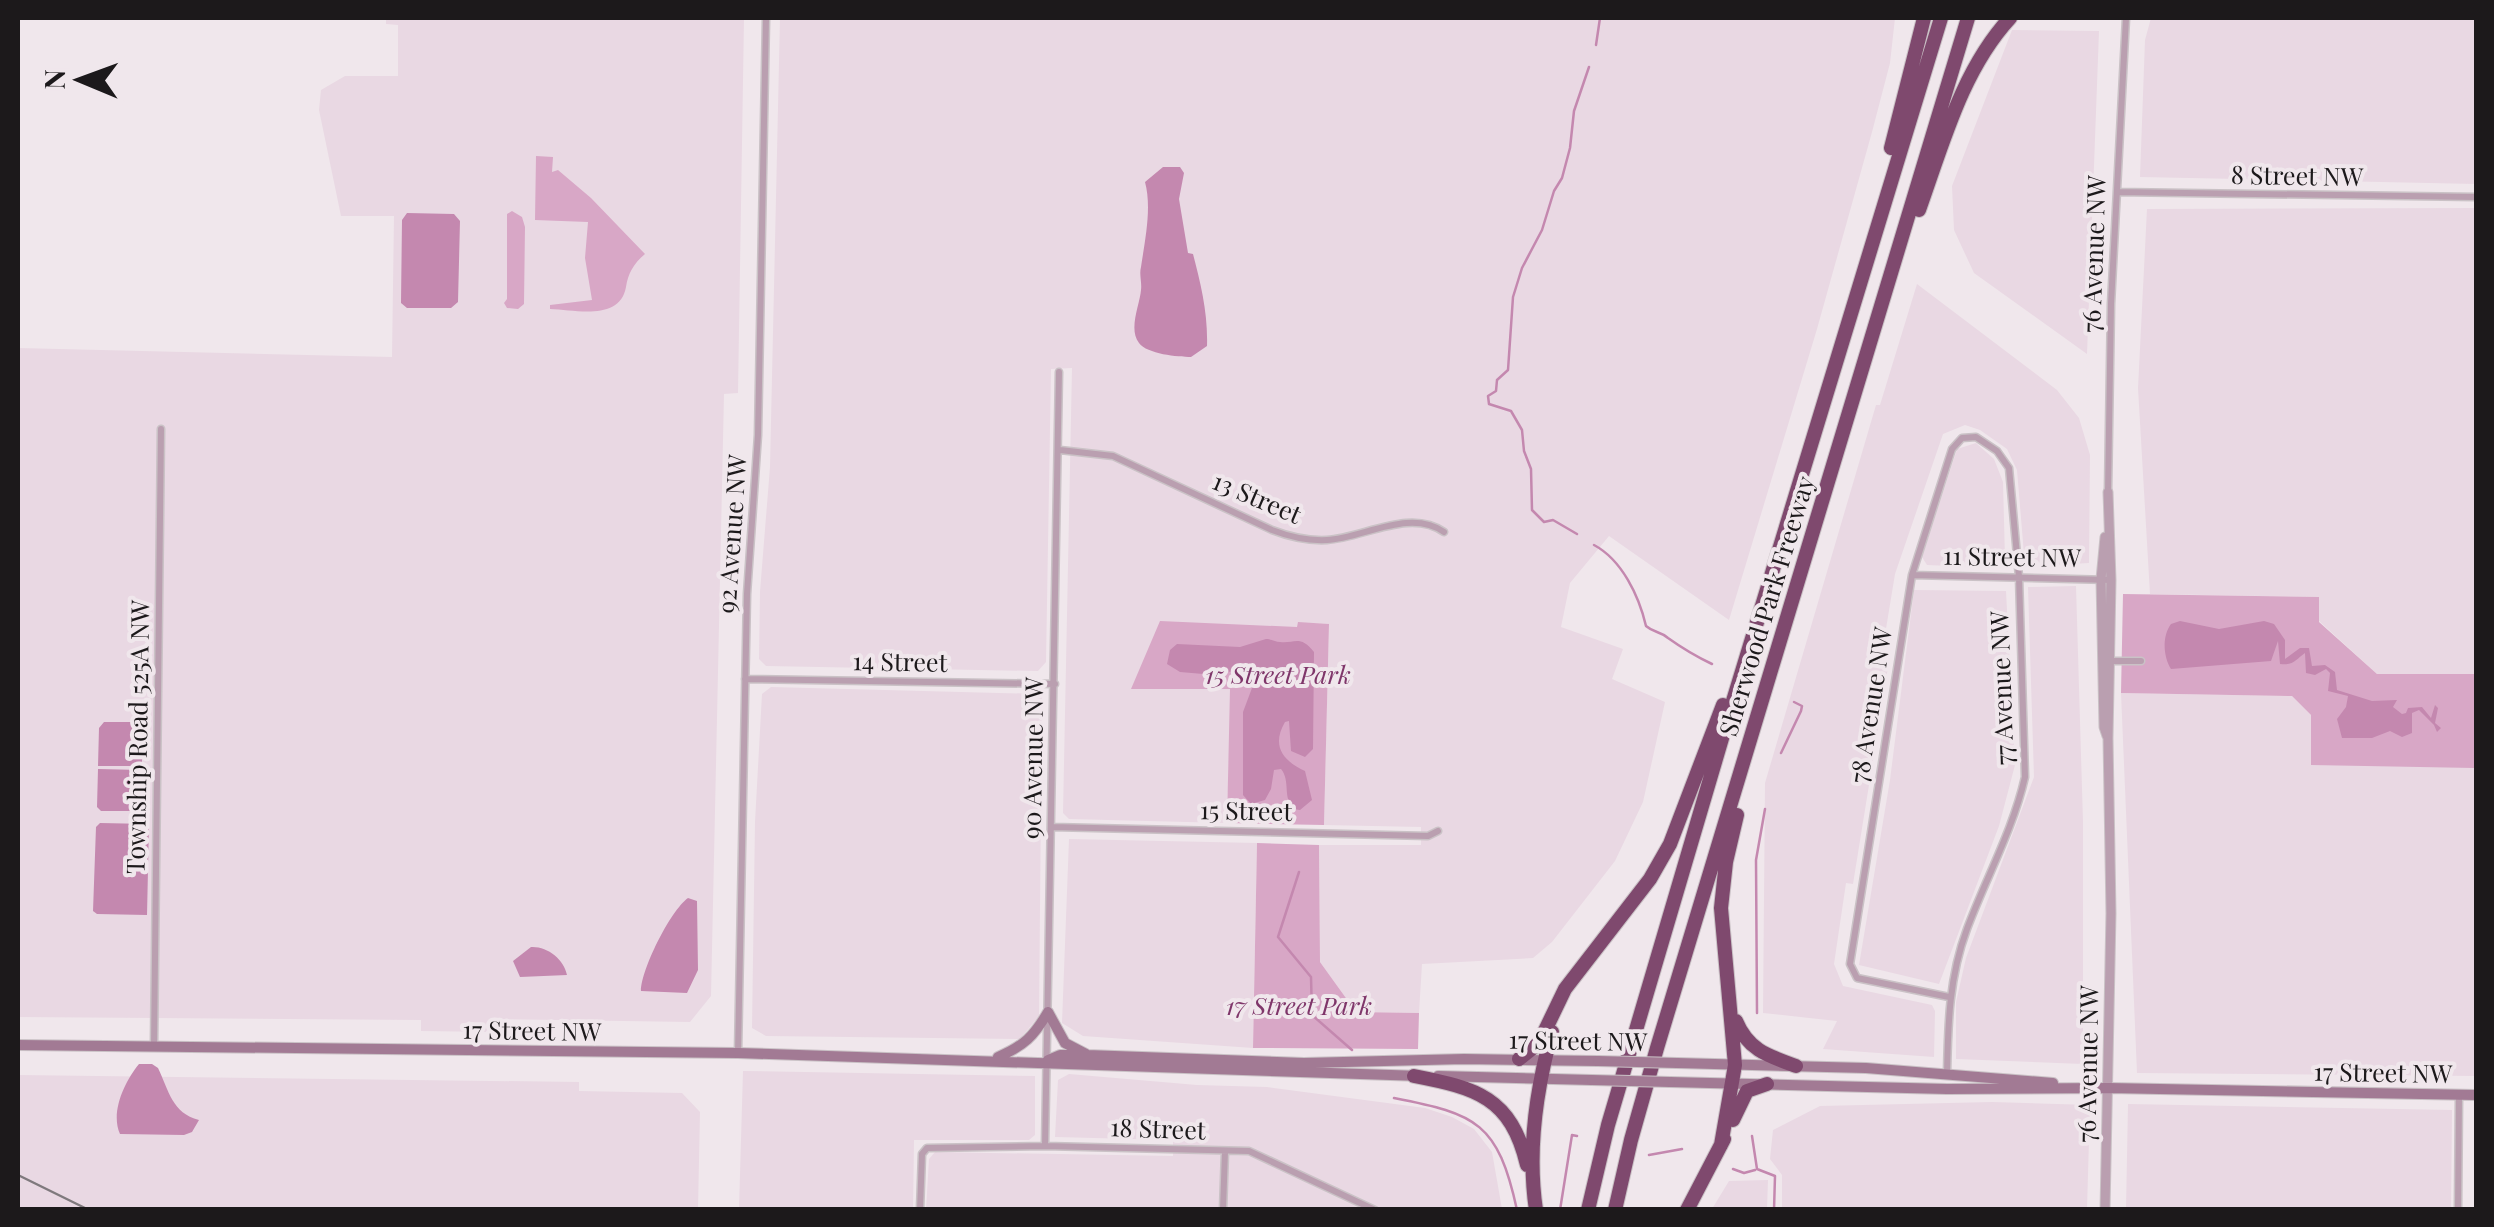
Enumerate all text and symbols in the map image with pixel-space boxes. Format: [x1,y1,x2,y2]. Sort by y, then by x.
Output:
north arrow [30,30,130,130]
text: N [35,69,72,90]
street label: 8 Street NW [2231,157,2364,192]
street label: 76 Avenue NW [2073,174,2112,333]
street label: 92 Avenue NW [708,453,753,614]
street label: 13 Street [1208,463,1308,531]
street label: Sherwood Park Freeway [1710,471,1821,740]
street label: 11 Street NW [1943,538,2082,573]
street label: Township Road 525A NW [118,599,155,874]
street label: 77 Avenue NW [1981,610,2020,766]
street label: 78 Avenue NW [1841,624,1898,785]
street label: 14 Street [852,643,949,678]
park label: 15 Street Park [1205,657,1351,690]
street label: 90 Avenue NW [1014,676,1049,839]
street label: 15 Street [1200,792,1294,827]
street label: 76 Avenue NW [2069,985,2104,1143]
park label: 17 Street Park [1226,988,1372,1021]
street label: 17 Street NW [462,1012,602,1047]
street label: 17 Street NW [1508,1022,1648,1057]
street label: 17 Street NW [2313,1054,2453,1089]
street label: 18 Street [1110,1109,1208,1146]

